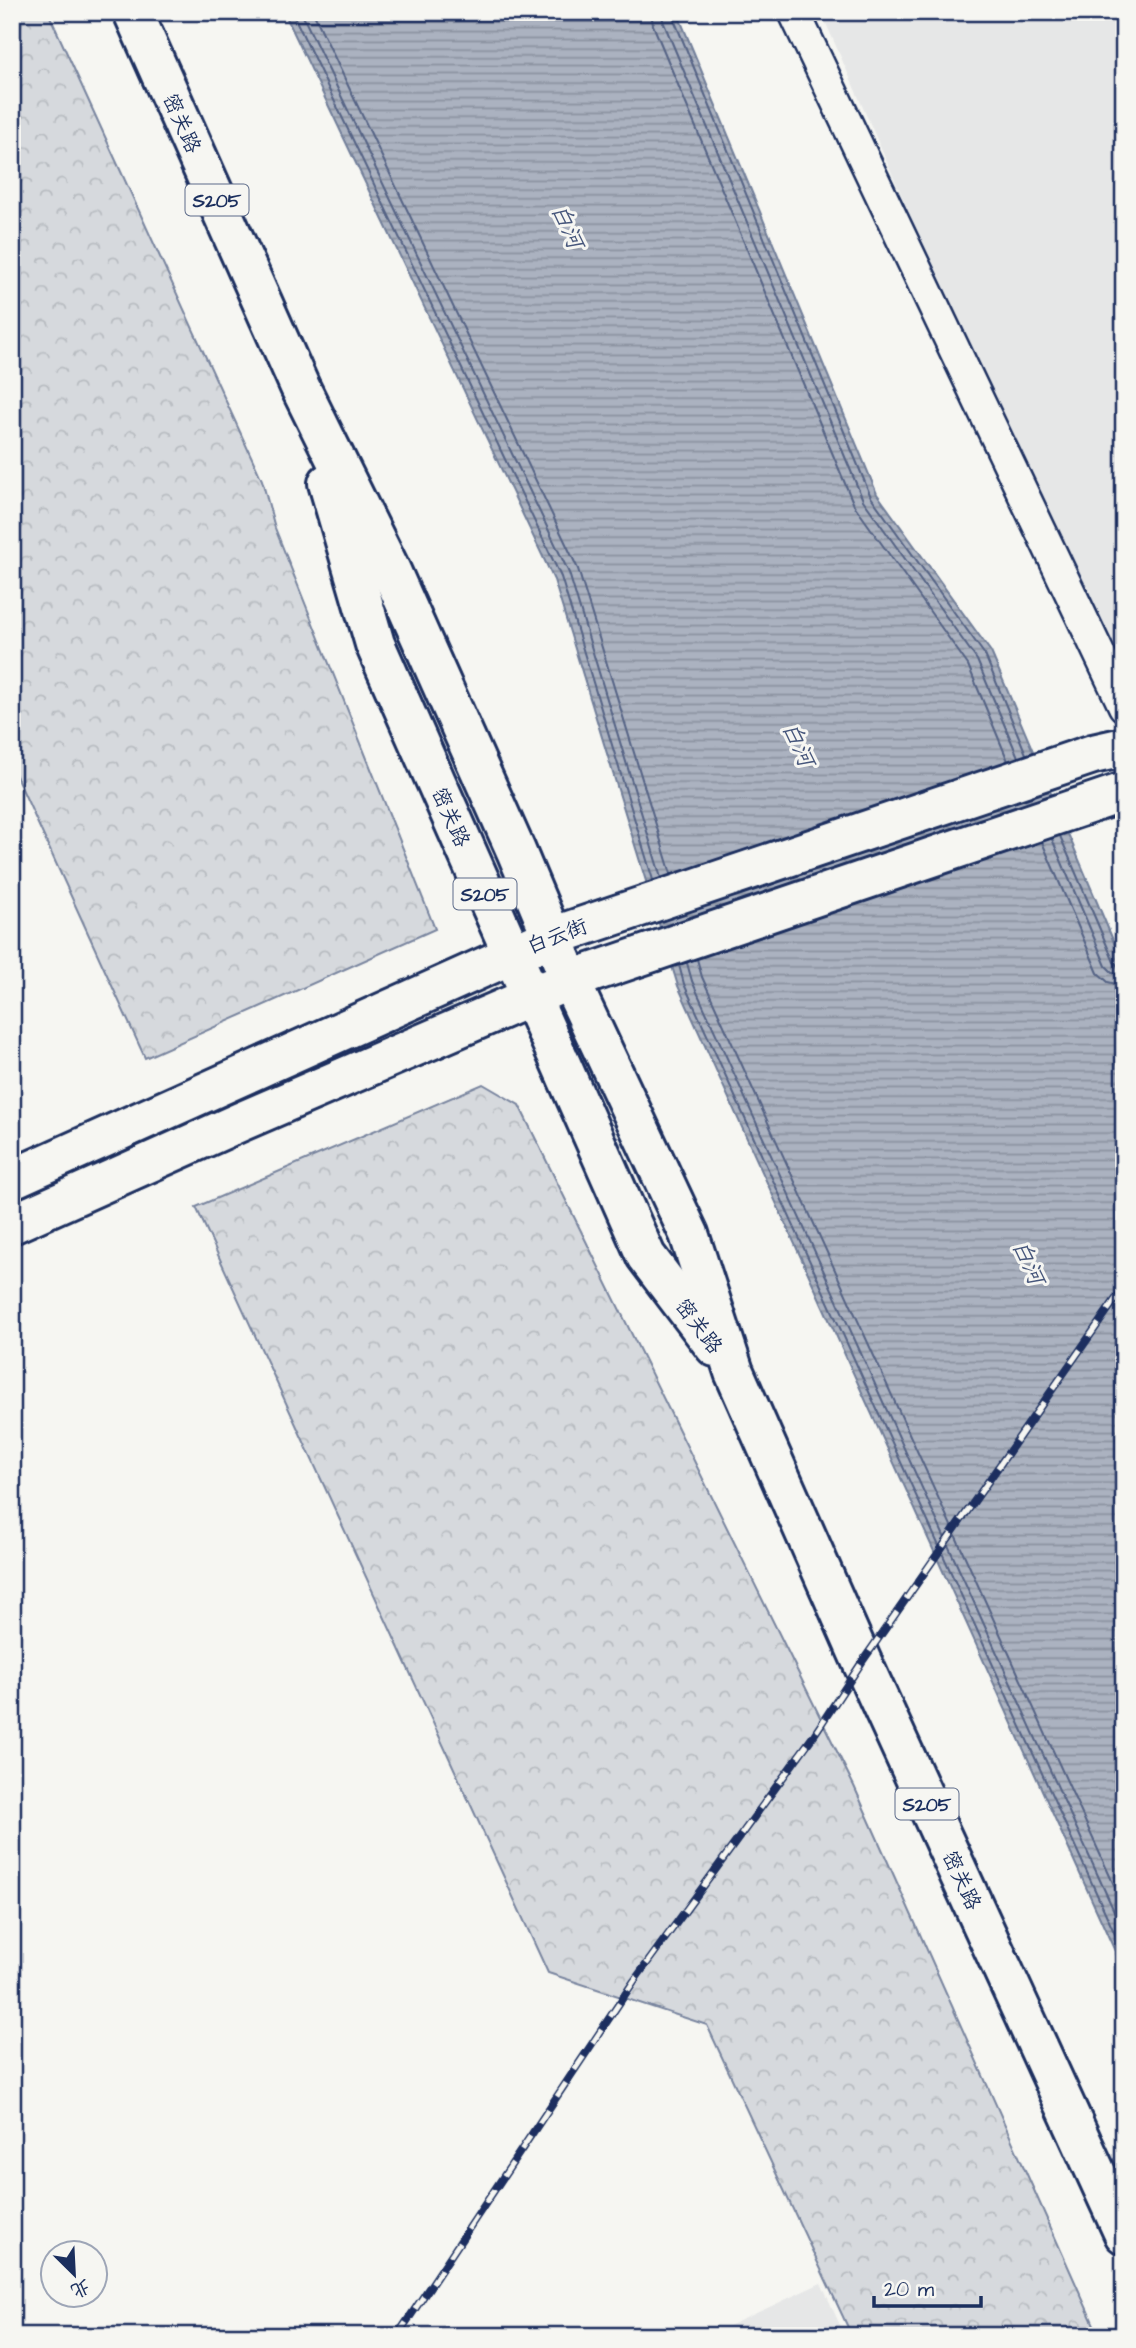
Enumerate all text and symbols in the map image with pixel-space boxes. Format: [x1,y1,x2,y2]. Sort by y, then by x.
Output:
street label: 密关路 [155,89,208,158]
road number: S205 [186,184,248,216]
water label: 白河 [543,199,593,258]
water label: 白河 [774,717,824,776]
street label: 密关路 [424,783,477,852]
road number: S205 [454,878,516,909]
street label: 白云街 [523,912,592,961]
water label: 白河 [1004,1235,1054,1294]
street label: 密关路 [668,1292,729,1360]
road number: S205 [895,1788,958,1820]
street label: 密关路 [935,1846,988,1915]
north arrow [38,2240,108,2310]
scale bar [874,2264,980,2308]
text: 北 [66,2272,94,2304]
text: 20 m [884,2275,935,2304]

